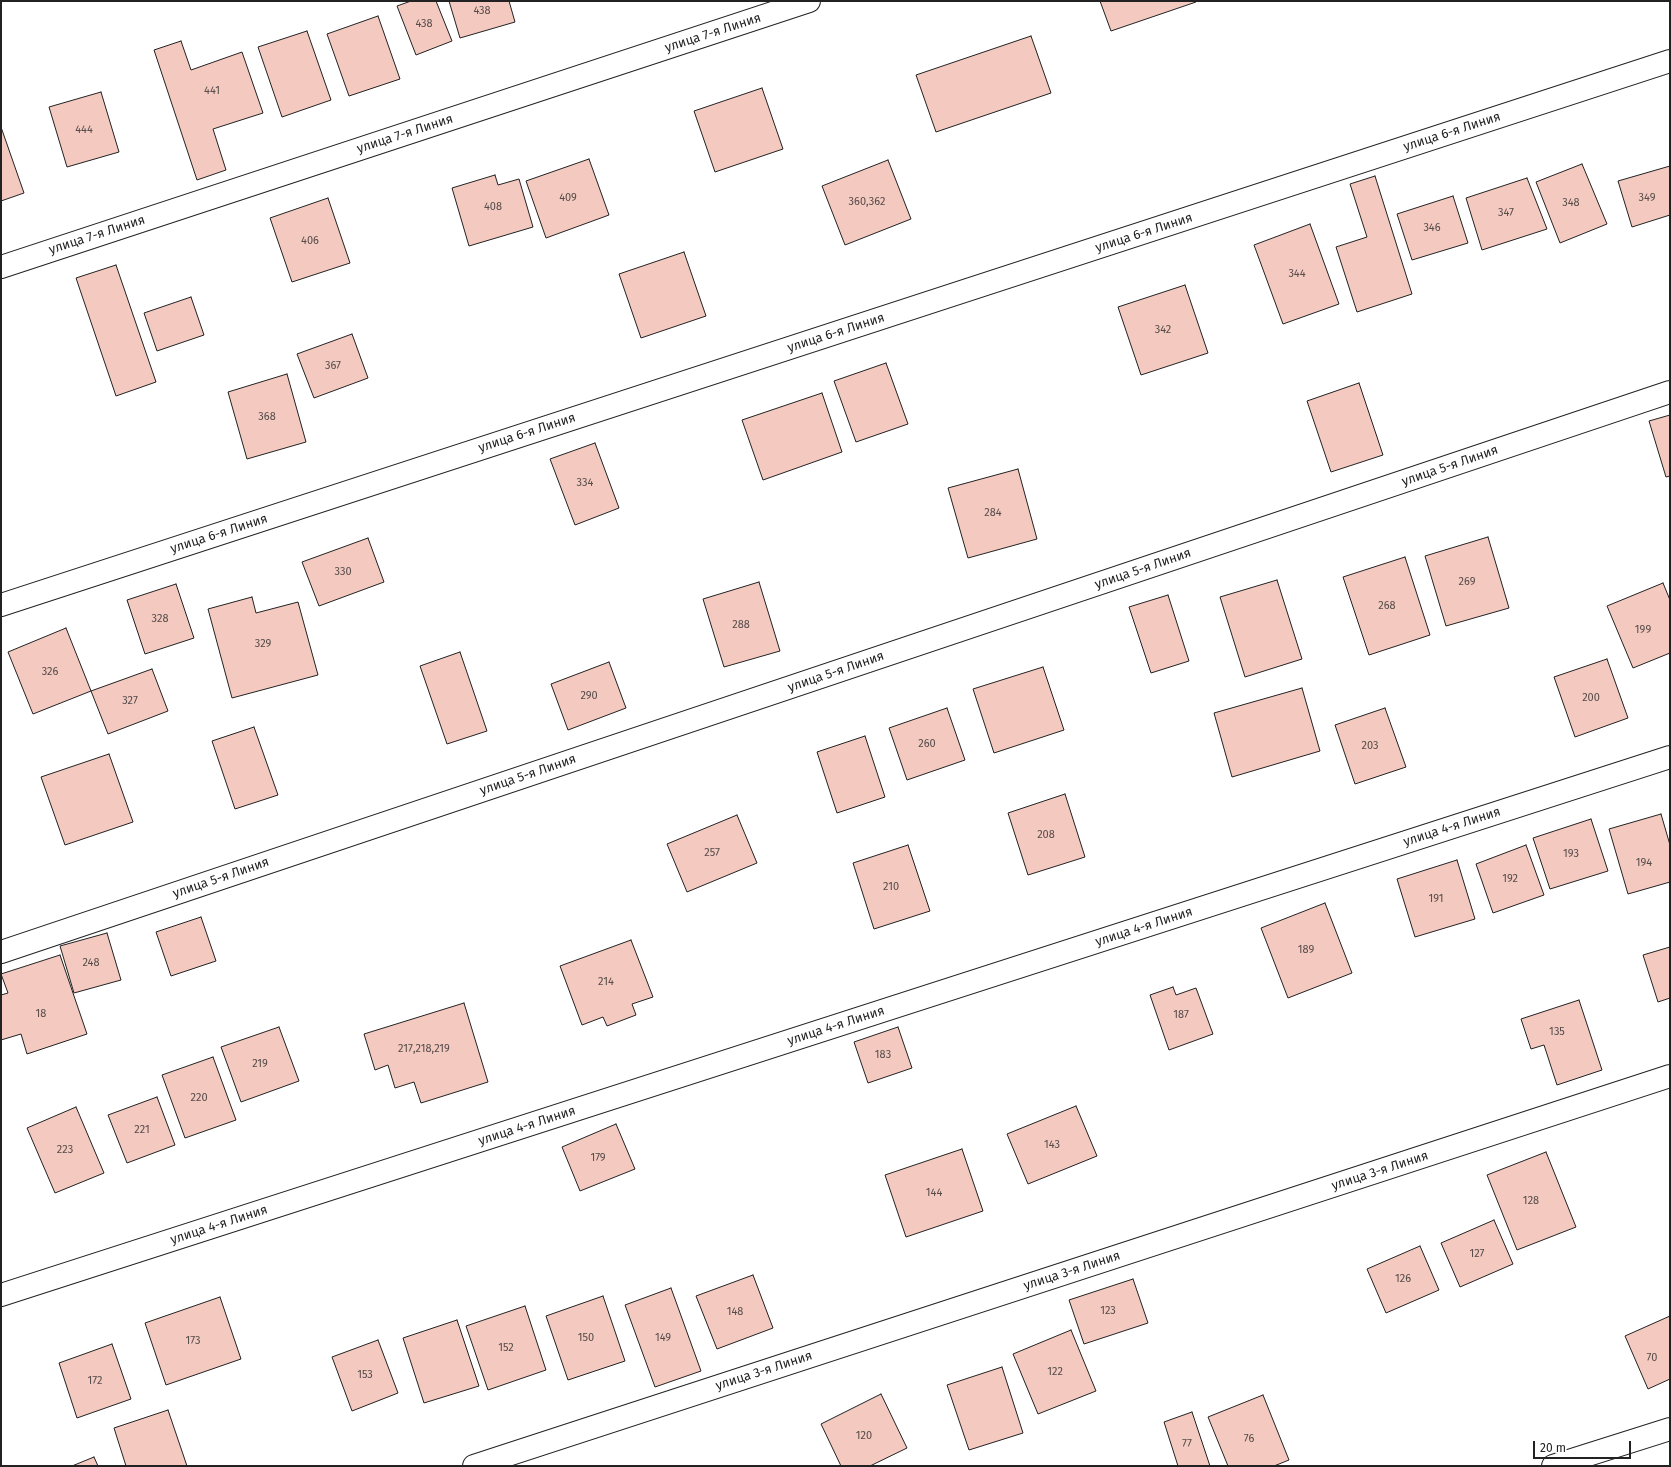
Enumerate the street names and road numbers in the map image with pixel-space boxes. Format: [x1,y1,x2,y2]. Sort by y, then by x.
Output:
street label: улица 7-я Линия [663,10,763,56]
street label: улица 6-я Линия [1401,109,1503,155]
street label: улица 7-я Линия [355,111,455,157]
street label: улица 6-я Линия [1093,210,1195,256]
street label: улица 7-я Линия [47,212,147,258]
street label: улица 6-я Линия [785,310,887,356]
street label: улица 6-я Линия [476,410,578,456]
street label: улица 5-я Линия [1400,442,1500,490]
street label: улица 6-я Линия [168,511,270,557]
street label: улица 5-я Линия [1093,545,1193,593]
street label: улица 5-я Линия [786,648,886,696]
street label: улица 5-я Линия [478,751,578,799]
street label: улица 4-я Линия [1401,804,1503,850]
street label: улица 5-я Линия [171,854,271,902]
street label: улица 4-я Линия [1093,904,1195,950]
street label: улица 4-я Линия [785,1003,887,1049]
street label: улица 4-я Линия [476,1103,578,1149]
street label: улица 3-я Линия [1330,1148,1430,1194]
street label: улица 4-я Линия [168,1202,270,1248]
street label: улица 3-я Линия [1022,1248,1122,1294]
street label: улица 3-я Линия [714,1348,814,1394]

